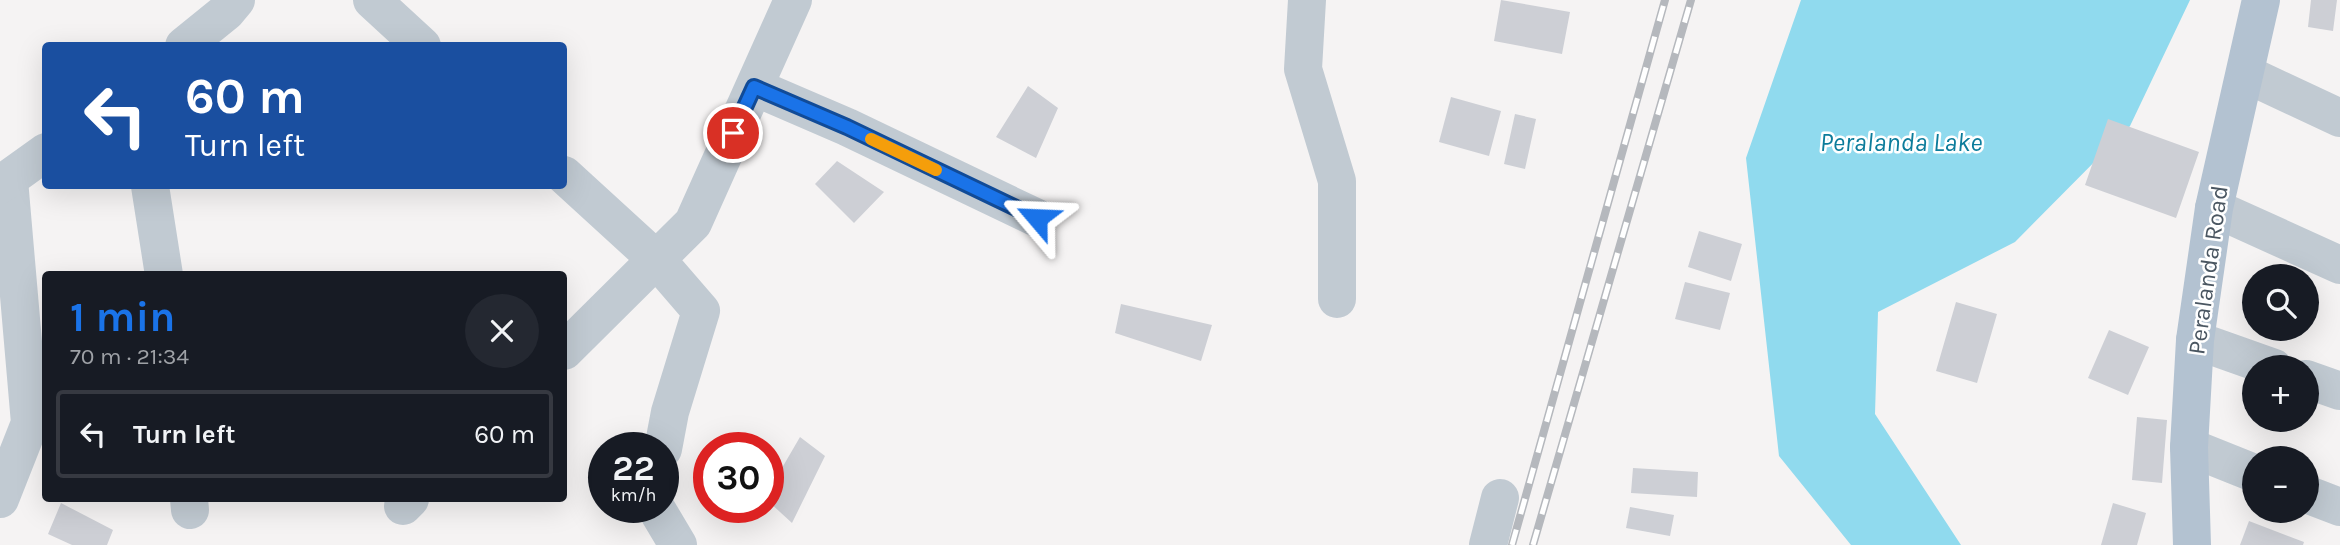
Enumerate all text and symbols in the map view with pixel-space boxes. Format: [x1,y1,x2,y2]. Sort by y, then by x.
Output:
text: 60 m [185,68,305,125]
icon: left [70,70,161,161]
pin [703,103,763,163]
icon: arrive [714,114,752,152]
text: Turn left [185,127,305,164]
water label: Peralanda Lake [1820,127,1982,158]
position arrow [1000,181,1074,255]
street label: Peralanda Road [2182,184,2234,356]
map controls [2242,264,2319,523]
button: search [2242,264,2319,341]
text: 1 min [70,292,175,342]
button: close [465,294,539,368]
text: 70 m · 21:34 [70,343,189,370]
button: + [2242,355,2319,432]
icon: left [74,415,112,453]
text: Turn left [133,419,235,450]
text: 60 m [474,419,535,450]
speed limit sign: 30 [693,432,784,523]
button: − [2242,446,2319,523]
text: 22 [612,448,655,489]
text: km/h [611,484,656,506]

